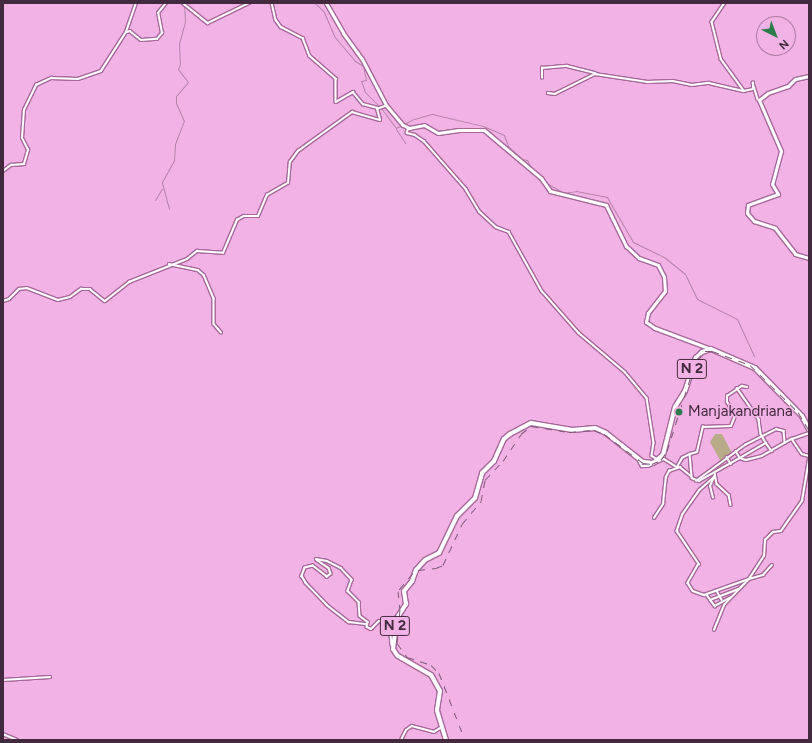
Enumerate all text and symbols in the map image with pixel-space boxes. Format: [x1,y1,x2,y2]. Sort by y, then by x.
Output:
north arrow [756,16,796,56]
text: N [776,37,791,52]
road number: N 2 [676,357,708,381]
place label: Manjakandriana [688,403,793,421]
marker: Manjakandriana [673,406,685,418]
road number: N 2 [379,614,411,638]

